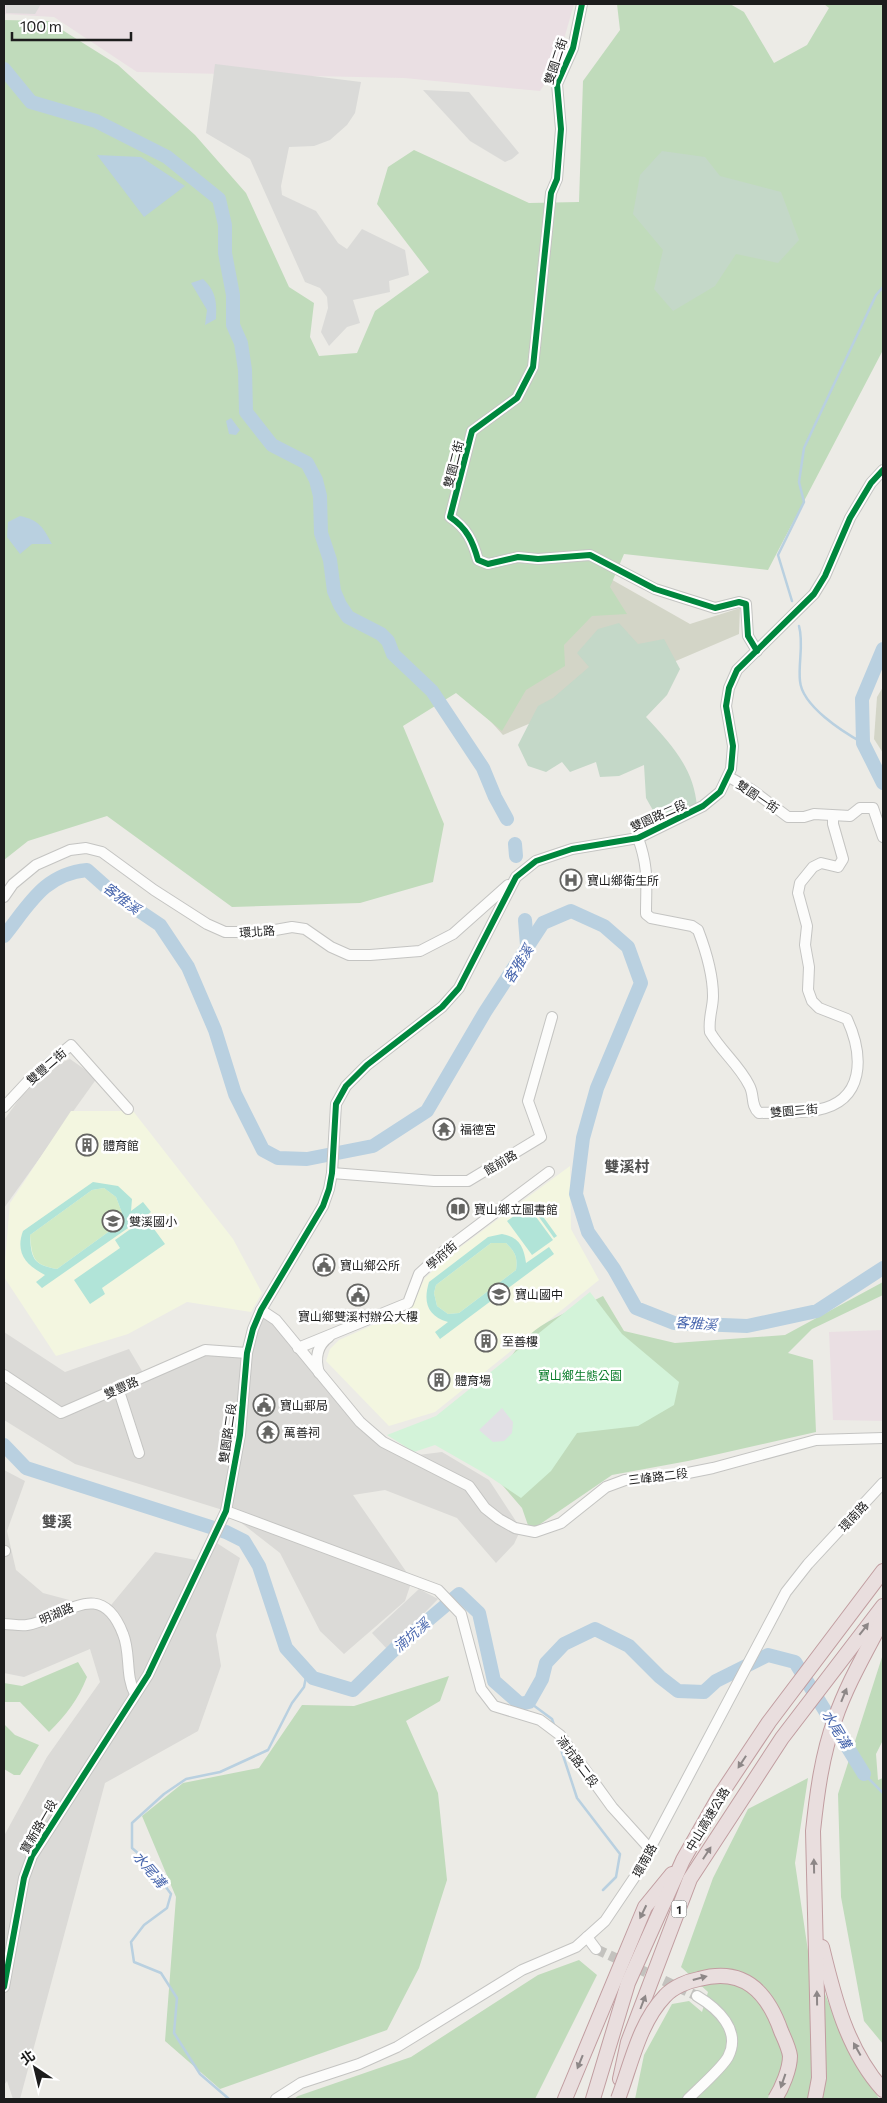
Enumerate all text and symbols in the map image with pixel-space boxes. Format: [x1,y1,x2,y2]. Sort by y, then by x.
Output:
scale bar [12,10,131,42]
text: 100 m [20,17,62,35]
street label: 雙園二街 [541,36,569,86]
street label: 雙園二街 [440,439,466,489]
street label: 雙園一街 [734,777,782,815]
street label: 雙園路二段 [628,796,688,834]
hospital icon: 寶山鄉衛生所 [559,868,583,892]
place label: 寶山鄉衛生所 [587,873,659,887]
water label: 客雅溪 [100,879,145,919]
street label: 環北路 [239,923,275,939]
water label: 客雅溪 [500,940,537,986]
street label: 雙豐二街 [23,1045,69,1087]
street label: 雙園三街 [769,1101,819,1119]
temple icon: 福德宮 [432,1117,456,1141]
place label: 福德宮 [460,1122,496,1136]
building icon: 體育館 [75,1133,99,1157]
place label: 體育館 [103,1138,139,1152]
street label: 館前路 [481,1147,519,1177]
district label: 雙溪村 [604,1157,650,1175]
library icon: 寶山鄉立圖書館 [446,1197,470,1221]
place label: 寶山鄉立圖書館 [474,1202,558,1216]
school or university icon: 雙溪國小 [101,1209,125,1233]
place label: 雙溪國小 [129,1214,177,1228]
street label: 學府街 [423,1238,459,1272]
public building icon: 寶山鄉公所 [312,1253,336,1277]
place label: 寶山鄉公所 [340,1258,400,1272]
school or university icon: 寶山國中 [487,1282,511,1306]
public building icon: 寶山鄉雙溪村辦公大樓 [346,1283,370,1307]
place label: 寶山國中 [515,1287,563,1301]
place label: 寶山鄉雙溪村辦公大樓 [298,1309,418,1323]
water label: 客雅溪 [674,1313,720,1333]
building icon: 至善樓 [474,1329,498,1353]
place label: 至善樓 [502,1334,538,1348]
building icon: 體育場 [427,1368,451,1392]
park label: 寶山鄉生態公園 [538,1368,622,1382]
street label: 雙豐路 [102,1373,140,1401]
place label: 體育場 [455,1373,491,1387]
public building icon: 寶山郵局 [252,1393,276,1417]
place label: 寶山郵局 [280,1398,328,1412]
street label: 雙園路二段 [216,1402,238,1464]
temple icon: 萬善祠 [256,1420,280,1444]
place label: 萬善祠 [284,1425,320,1439]
street label: 三峰路二段 [627,1465,689,1487]
street label: 環南路 [836,1498,870,1534]
district label: 雙溪 [42,1512,72,1530]
street label: 明湖路 [37,1600,75,1626]
water label: 湳坑溪 [390,1613,434,1655]
one-way arrow [858,1623,869,1636]
one-way arrow [841,1688,849,1702]
water label: 水尾溝 [819,1707,856,1753]
street label: 湳坑路二段 [554,1733,602,1789]
one-way arrow [738,1756,747,1769]
street label: 中山高速公路 [682,1785,732,1853]
street label: 寶新路一段 [17,1797,59,1855]
street label: 環南路 [629,1841,659,1879]
water label: 水尾溝 [130,1847,171,1892]
one-way arrow [702,1847,712,1860]
one-way arrow [809,1857,817,1873]
road number: 1 [672,1900,686,1918]
one-way arrow [639,1905,647,1919]
one-way arrow [692,1974,707,1982]
one-way arrow [813,1990,821,2006]
one-way arrow [639,1994,647,2009]
north arrow [10,2043,60,2093]
one-way arrow [852,2043,861,2056]
text: 北 [17,2046,38,2068]
one-way arrow [576,2055,584,2069]
one-way arrow [779,2074,787,2089]

